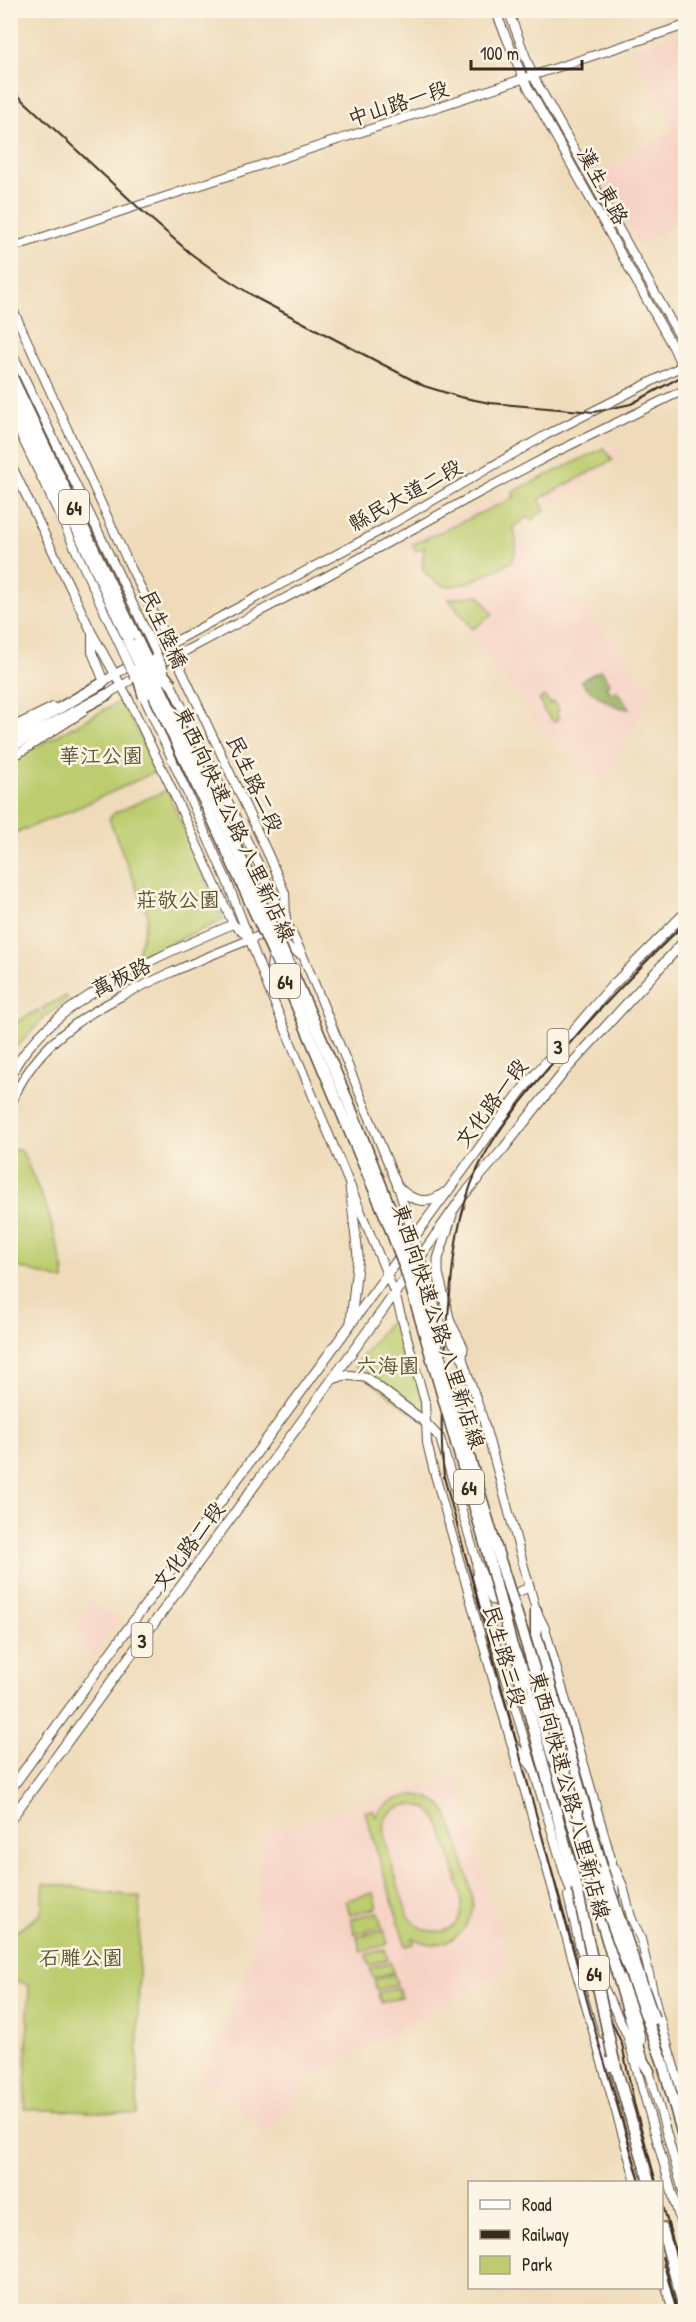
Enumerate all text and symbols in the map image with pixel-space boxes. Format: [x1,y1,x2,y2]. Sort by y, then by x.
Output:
scale bar [471,33,582,71]
text: 100 m [480,41,519,66]
street label: 中山路一段 [344,73,452,133]
street label: 漢生東路 [570,142,636,230]
street label: 縣民大道二段 [343,452,467,538]
road number: 64 [59,490,89,524]
street label: 民生陸橋 [133,585,195,673]
street label: 東西向快速公路 八里新店線 [168,701,302,947]
street label: 民生路二段 [220,730,290,838]
park label: 華江公園 [59,741,143,770]
park label: 莊敬公園 [136,885,220,914]
street label: 萬板路 [86,950,156,1004]
road number: 64 [270,964,300,998]
road number: 3 [548,1029,568,1063]
street label: 文化路一段 [448,1052,534,1154]
street label: 東西向快速公路 八里新店線 [386,1199,492,1453]
park label: 六海園 [357,1351,420,1380]
road number: 64 [454,1470,484,1504]
street label: 文化路二段 [145,1495,231,1597]
street label: 民生路三段 [477,1602,533,1710]
road number: 3 [132,1623,152,1657]
street label: 東西向快速公路 八里新店線 [523,1667,617,1923]
park label: 石雕公園 [39,1943,123,1972]
road number: 64 [579,1956,609,1990]
legend [468,2181,663,2289]
text: Road [522,2192,552,2217]
text: Railway [522,2222,569,2247]
text: Park [522,2252,553,2277]

